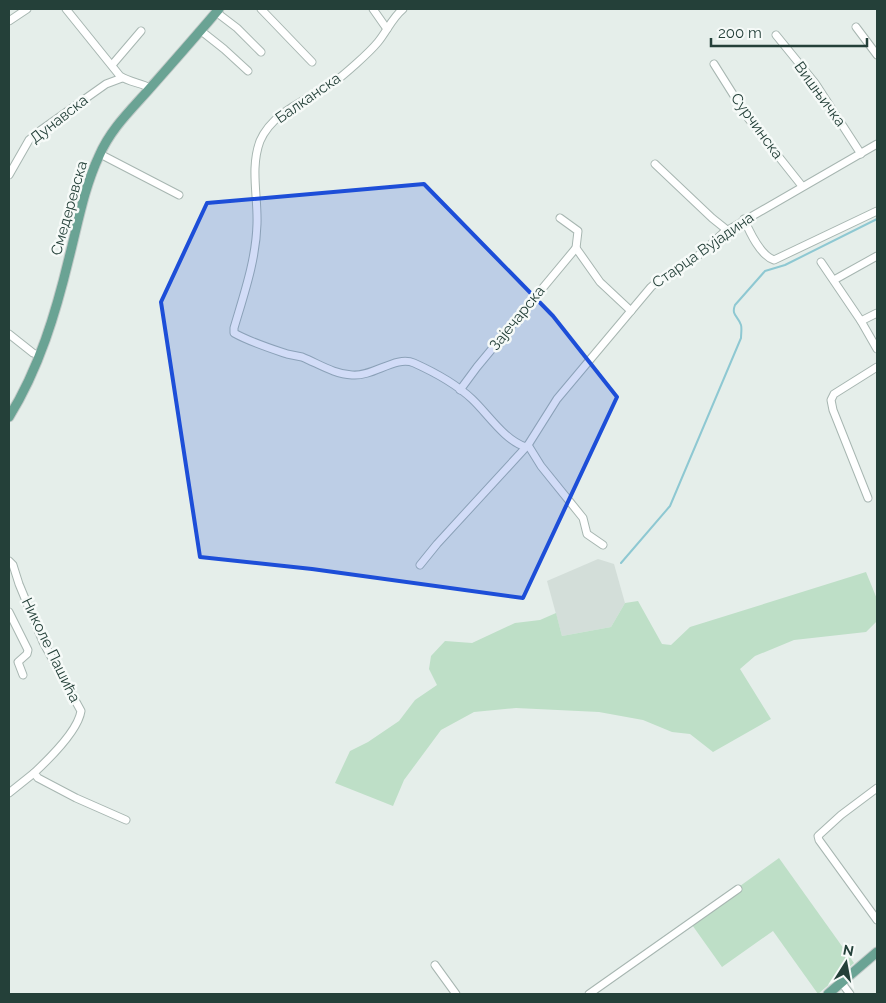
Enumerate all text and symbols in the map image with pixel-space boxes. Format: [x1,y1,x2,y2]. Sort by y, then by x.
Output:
scale bar [711,15,867,47]
text: 200 m [718,24,762,42]
street label: Вишњичка [790,58,850,130]
street label: Балканска [272,69,344,127]
street label: Сурчинска [727,89,787,163]
street label: Дунавска [26,91,92,147]
street label: Смедеревска [47,159,91,257]
street label: Старца Вујадина [649,208,757,292]
street label: Зајечарска [485,282,549,354]
street label: Николе Пашића [18,595,84,705]
north arrow [821,938,871,988]
text: N [842,941,855,959]

